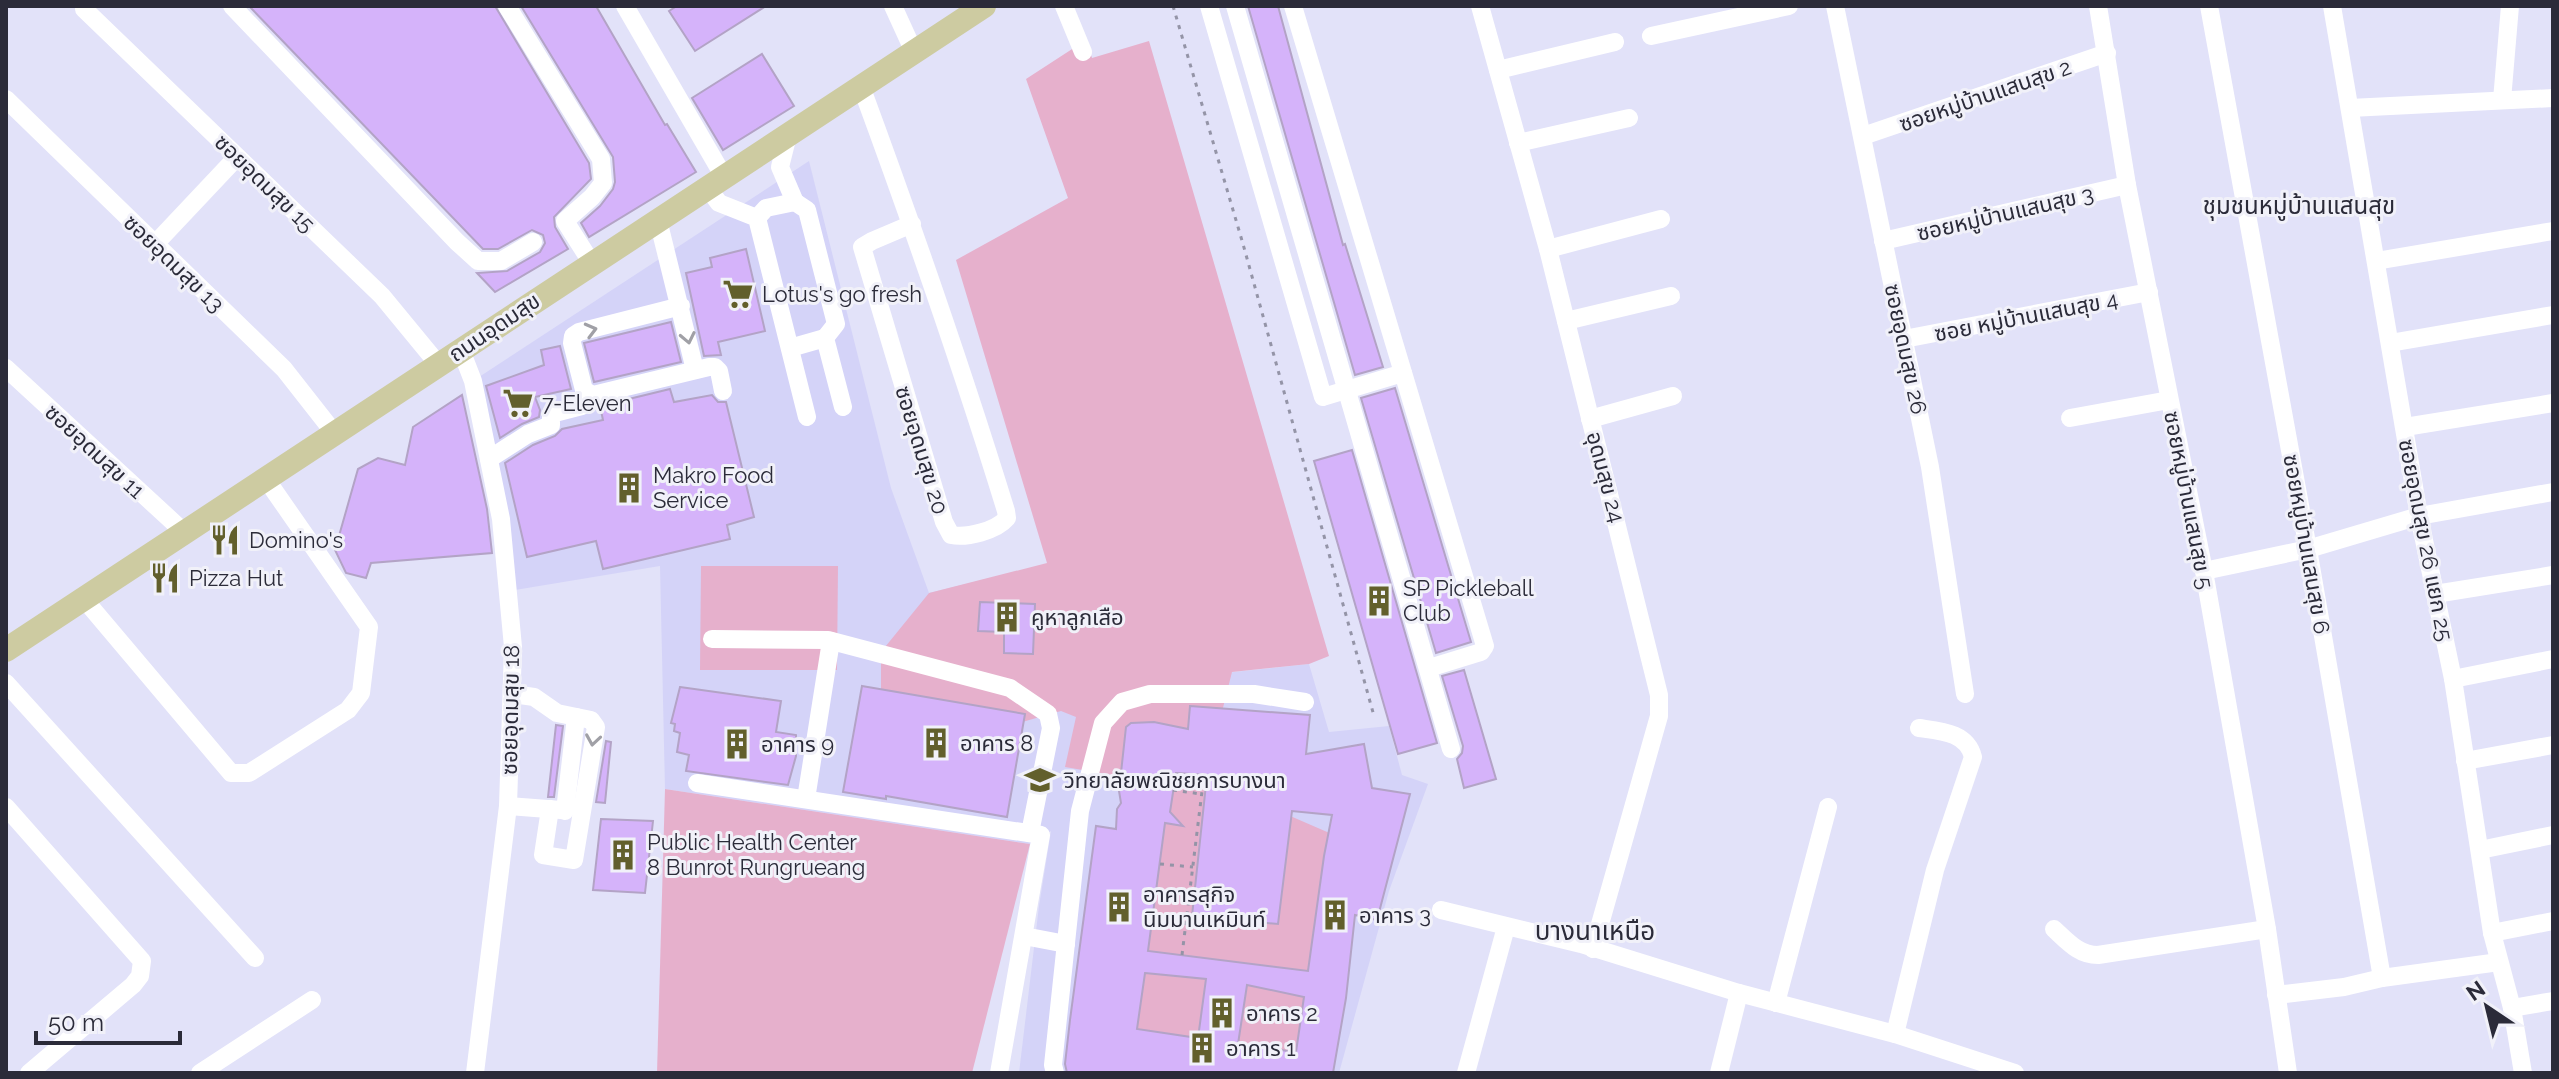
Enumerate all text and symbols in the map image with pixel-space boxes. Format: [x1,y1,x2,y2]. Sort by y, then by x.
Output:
street label: ซอยหมู่บ้านแสนสุข 2 [1896,53,2075,138]
street label: ซอยอุดมสุข 15 [209,129,321,238]
street label: ซอยหมู่บ้านแสนสุข 3 [1914,180,2096,247]
district label: ชุมชนหมู่บ้านแสนสุข [2203,191,2395,221]
street label: ซอยอุดมสุข 13 [118,209,229,318]
supermarket icon: Lotus's go fresh [721,277,755,311]
place label: Lotus's go fresh [762,281,922,307]
street label: ซอยอุดมสุข 26 [1879,281,1932,417]
street label: ซอย หมู่บ้านแสนสุข 4 [1932,285,2120,348]
street label: ถนนอุดมสุข [443,287,545,368]
one-way arrow [583,323,597,339]
one-way arrow [679,331,696,344]
street label: ซอยอุดมสุข 20 [889,383,954,518]
supermarket icon: 7-Eleven [501,386,535,420]
place label: 7-Eleven [542,390,631,416]
street label: ซอยอุดมสุข 11 [39,398,150,504]
street label: ซอยหมู่บ้านแสนสุข 5 [2158,409,2219,591]
street label: อุดมสุข 24 [1580,429,1631,526]
street label: ซอยอุดมสุข 26 แยก 25 [2393,437,2458,643]
street label: ซอยหมู่บ้านแสนสุข 6 [2277,452,2336,636]
place label: Makro Food Service [653,462,774,513]
building icon: Makro Food Service [612,471,646,505]
restaurant icon: Domino's [208,523,242,557]
place label: Domino's [249,527,343,553]
restaurant icon: Pizza Hut [148,561,182,595]
place label: Pizza Hut [189,565,284,591]
place label: SP Pickleball Club [1403,575,1534,626]
building icon: SP Pickleball Club [1362,584,1396,618]
building icon: คูหาลูกเสือ [990,600,1024,634]
place label: คูหาลูกเสือ [1031,604,1124,631]
street label: ซอยอุดมสุข 18 [496,645,525,775]
building icon: อาคาร 8 [919,726,953,760]
building icon: อาคาร 9 [720,727,754,761]
place label: อาคาร 8 [960,730,1033,756]
place label: อาคาร 9 [761,731,834,757]
one-way arrow [586,733,603,747]
school or university icon: วิทยาลัยพณิชยการบางนา [1023,763,1057,797]
place label: วิทยาลัยพณิชยการบางนา [1063,767,1286,793]
place label: Public Health Center 8 Bunrot Rungrueang [647,829,865,880]
building icon: Public Health Center 8 Bunrot Rungrueang [606,838,640,872]
place label: อาคารสุกิจ นิมมานเหมินท์ [1143,881,1266,932]
building icon: อาคารสุกิจ นิมมานเหมินท์ [1102,890,1136,924]
building icon: อาคาร 3 [1318,898,1352,932]
place label: อาคาร 3 [1359,902,1431,928]
district label: บางนาเหนือ [1535,916,1655,946]
north arrow [2447,967,2527,1047]
text: N [2461,975,2490,1006]
scale bar [36,995,180,1045]
building icon: อาคาร 2 [1205,996,1239,1030]
place label: อาคาร 2 [1246,1000,1318,1026]
text: 50 m [48,1008,104,1037]
building icon: อาคาร 1 [1185,1031,1219,1065]
place label: อาคาร 1 [1226,1035,1296,1061]

